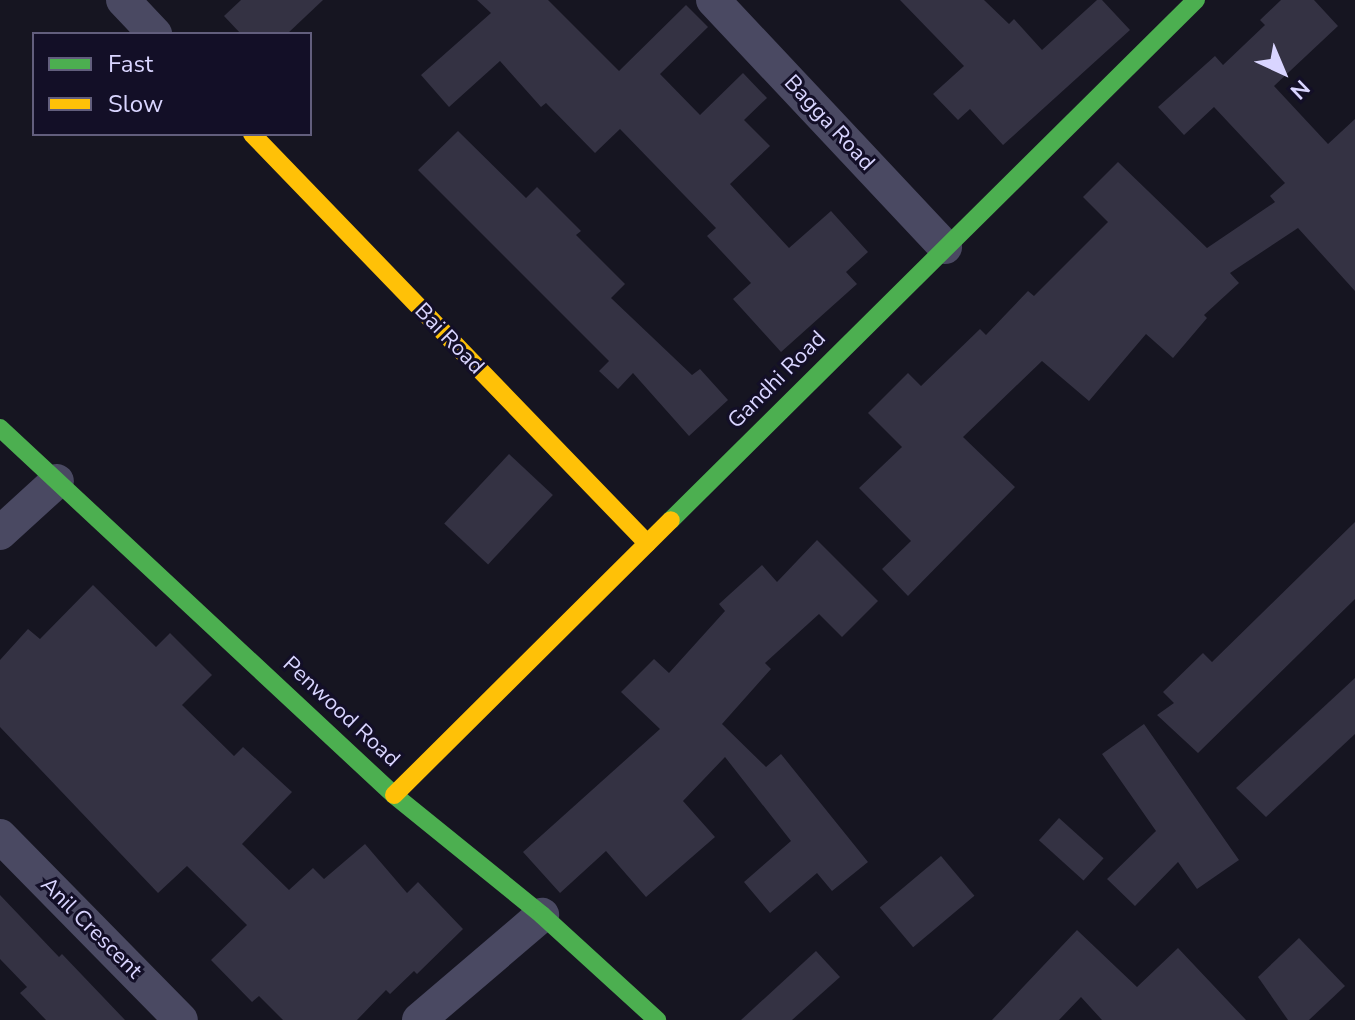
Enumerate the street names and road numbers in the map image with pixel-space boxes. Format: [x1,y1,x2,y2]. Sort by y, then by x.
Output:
street label: Bagga Road [778,70,880,176]
street label: Bai Road [409,298,489,380]
street label: Gandhi Road [723,326,831,434]
street label: Penwood Road [277,651,405,773]
street label: Anil Crescent [35,872,147,984]

